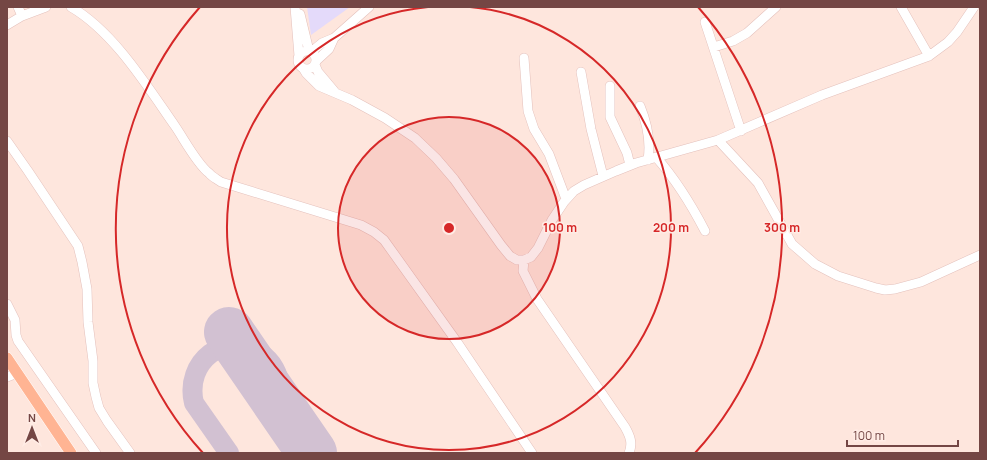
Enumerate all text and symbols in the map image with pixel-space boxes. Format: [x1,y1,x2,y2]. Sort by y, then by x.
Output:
text: 100 m [543,219,577,236]
text: 200 m [653,219,689,236]
text: 300 m [764,219,800,236]
centre of rings [442,221,456,235]
north arrow [12,408,52,448]
text: N [28,410,36,425]
scale bar [847,422,958,448]
text: 100 m [853,427,885,444]

